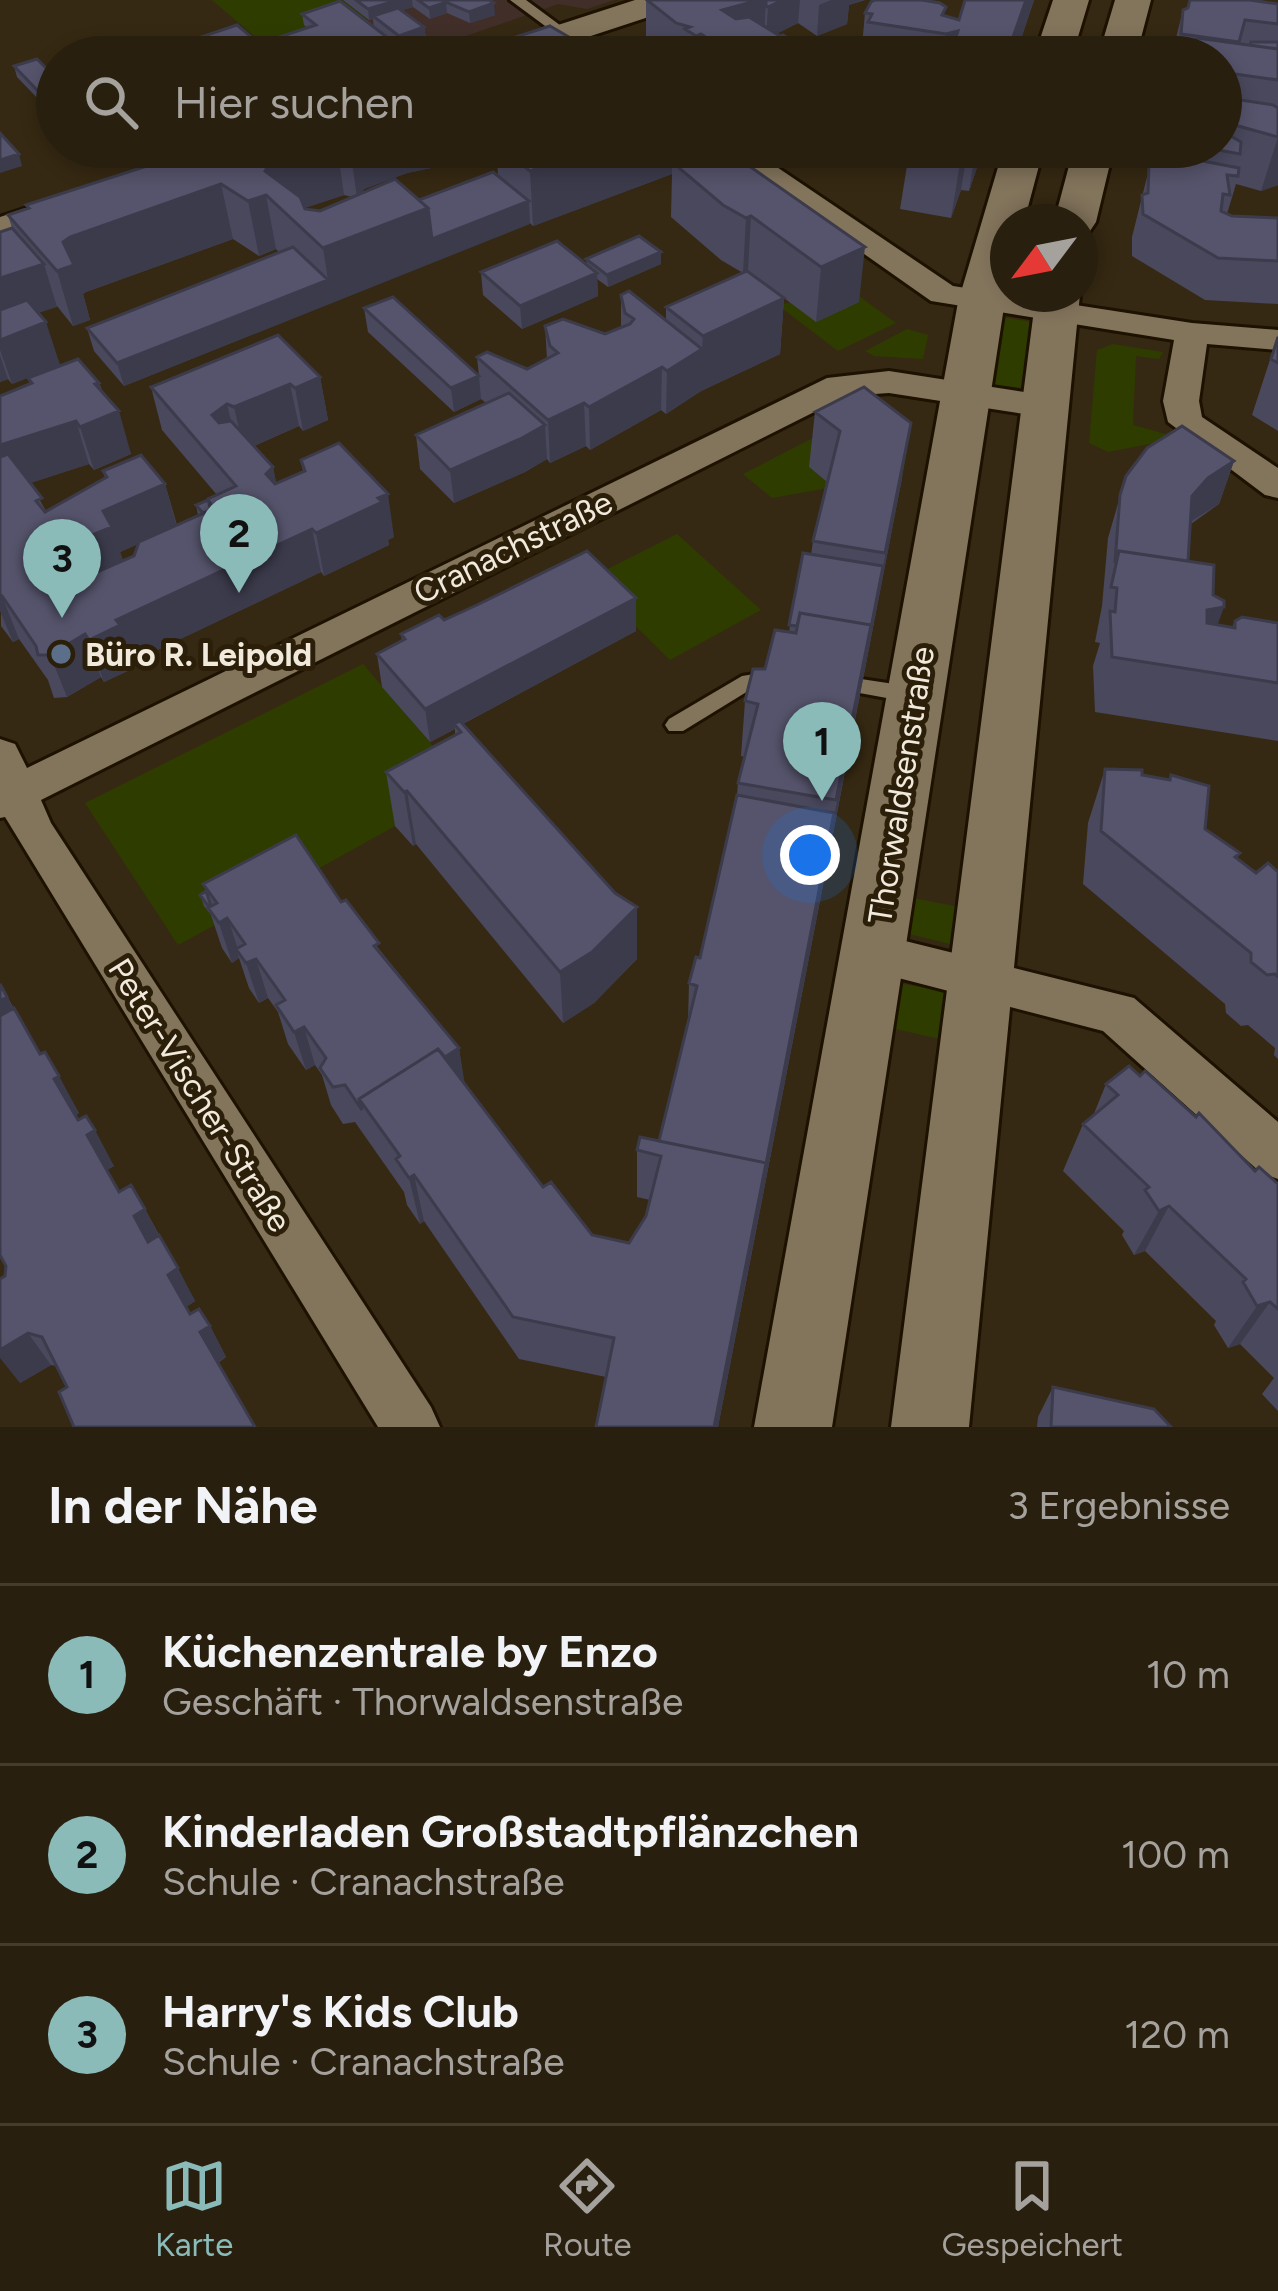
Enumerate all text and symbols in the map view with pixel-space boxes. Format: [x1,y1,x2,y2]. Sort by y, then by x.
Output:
search box [36,36,1242,168]
icon: search [78,69,144,135]
text: Hier suchen [174,75,414,129]
north arrow [990,204,1098,312]
street label: Cranachstraße [407,482,619,612]
pin: 2 [200,494,278,593]
pin: 3 [23,519,101,618]
place label: Büro R. Leipold [85,635,312,674]
marker: Büro R. Leipold [48,641,74,667]
street label: Thorwaldsenstraße [860,644,942,926]
pin: 1 [783,702,861,801]
your location [780,825,840,885]
street label: Peter-Vischer-Straße [100,951,300,1239]
text: In der Nähe [48,1475,318,1536]
text: 3 Ergebnisse [1007,1482,1230,1529]
text: Küchenzentrale by Enzo [162,1624,658,1678]
text: 1 [79,1651,95,1698]
text: 10 m [1146,1651,1230,1698]
text: Geschäft · Thorwaldsenstraße [162,1678,683,1725]
text: Kinderladen Großstadtpflänzchen [162,1804,859,1858]
text: 2 [76,1831,98,1878]
text: 100 m [1121,1831,1230,1878]
text: Schule · Cranachstraße [162,1858,565,1905]
text: Harry's Kids Club [162,1984,519,2038]
text: 3 [76,2011,98,2058]
text: 120 m [1124,2011,1230,2058]
text: Schule · Cranachstraße [162,2038,565,2085]
tab: Karte [155,2153,233,2264]
tab: Route [543,2153,632,2264]
tab: Gespeichert [941,2153,1123,2264]

